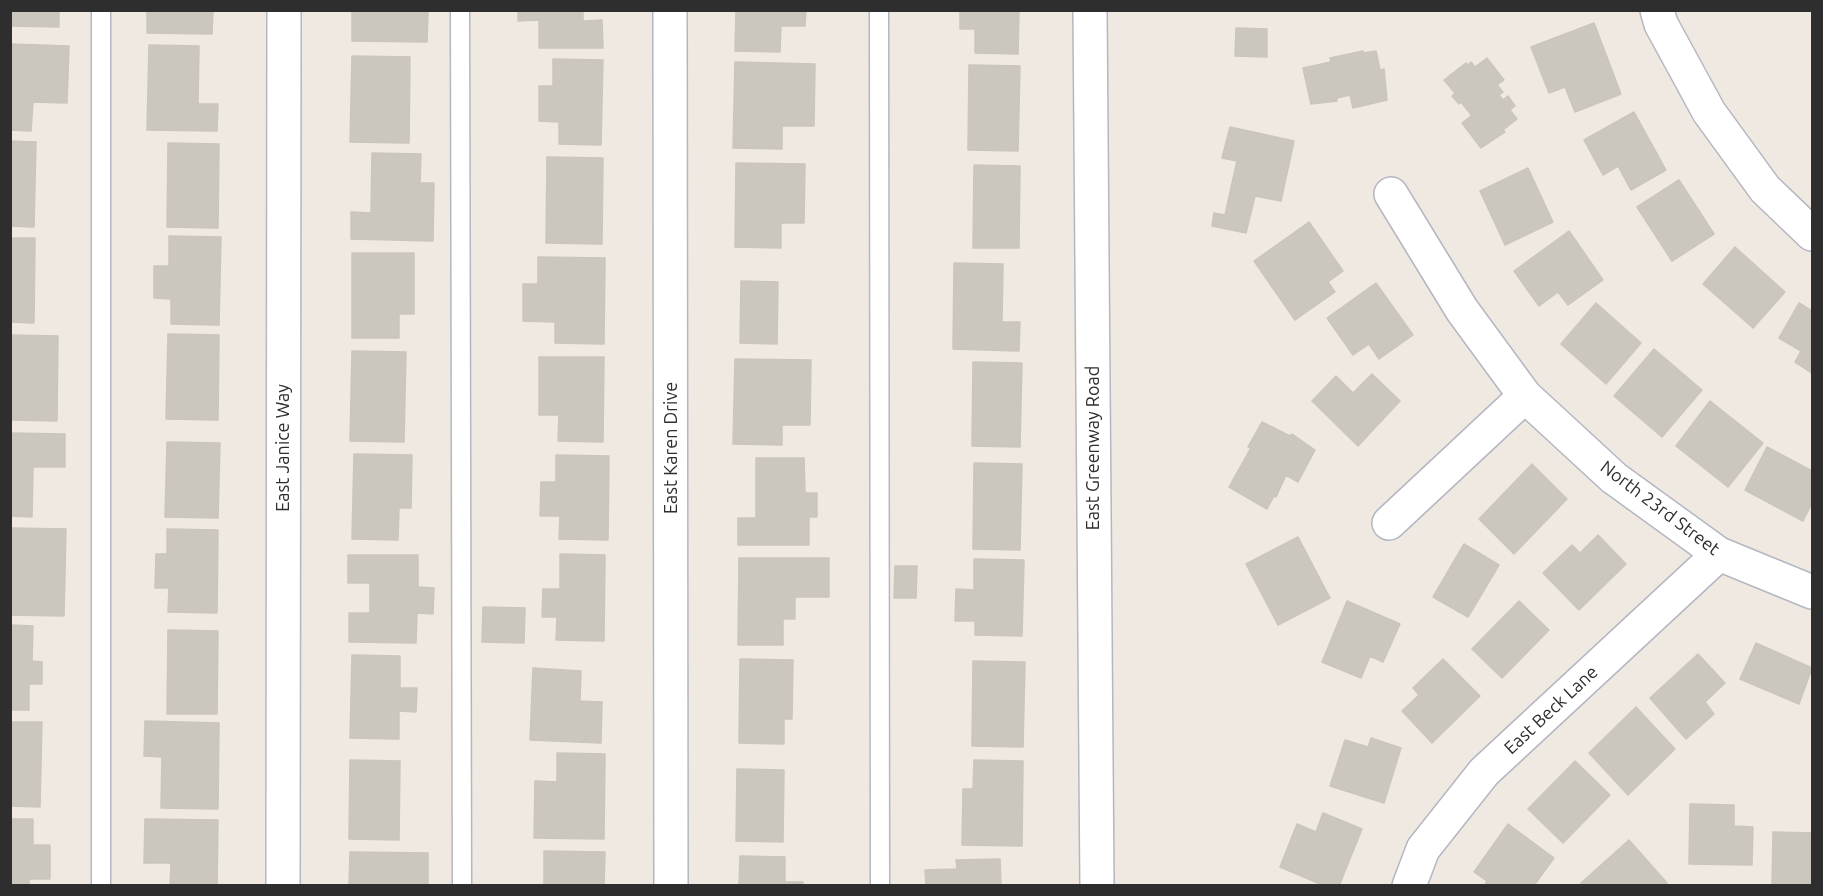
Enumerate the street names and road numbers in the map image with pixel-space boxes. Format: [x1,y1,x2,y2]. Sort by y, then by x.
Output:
street label: East Greenway Road [1082,366,1104,530]
street label: East Karen Drive [660,382,682,514]
street label: East Janice Way [272,384,294,512]
street label: North 23rd Street [1596,456,1724,560]
street label: East Beck Lane [1500,661,1602,759]

